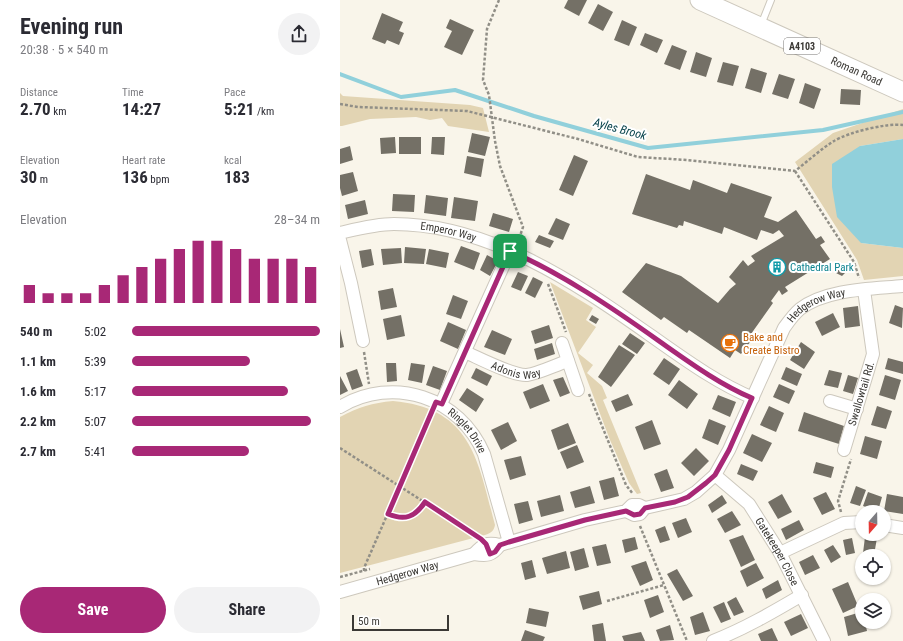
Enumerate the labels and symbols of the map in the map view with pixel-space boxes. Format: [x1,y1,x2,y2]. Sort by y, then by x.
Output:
road number: A4103 [784,38,820,54]
street label: Roman Road [829,54,884,88]
water label: Ayles Brook [591,115,649,143]
street label: Emperor Way [420,219,479,244]
pin [493,234,527,268]
building icon: Cathedral Park [767,257,787,277]
place label: Cathedral Park [790,261,854,274]
street label: Hedgerow Way [784,285,847,325]
place label: Bake and Create Bistro [743,331,800,357]
cafe icon: Bake and Create Bistro [720,333,740,353]
street label: Adonis Way [489,358,543,382]
street label: Swallowtail Rd. [845,360,877,427]
street label: Ringlet Drive [445,405,489,455]
north arrow [855,505,891,541]
street label: Gatekeeper Close [753,515,802,588]
street label: Hedgerow Way [375,558,441,588]
scale bar [352,613,449,632]

